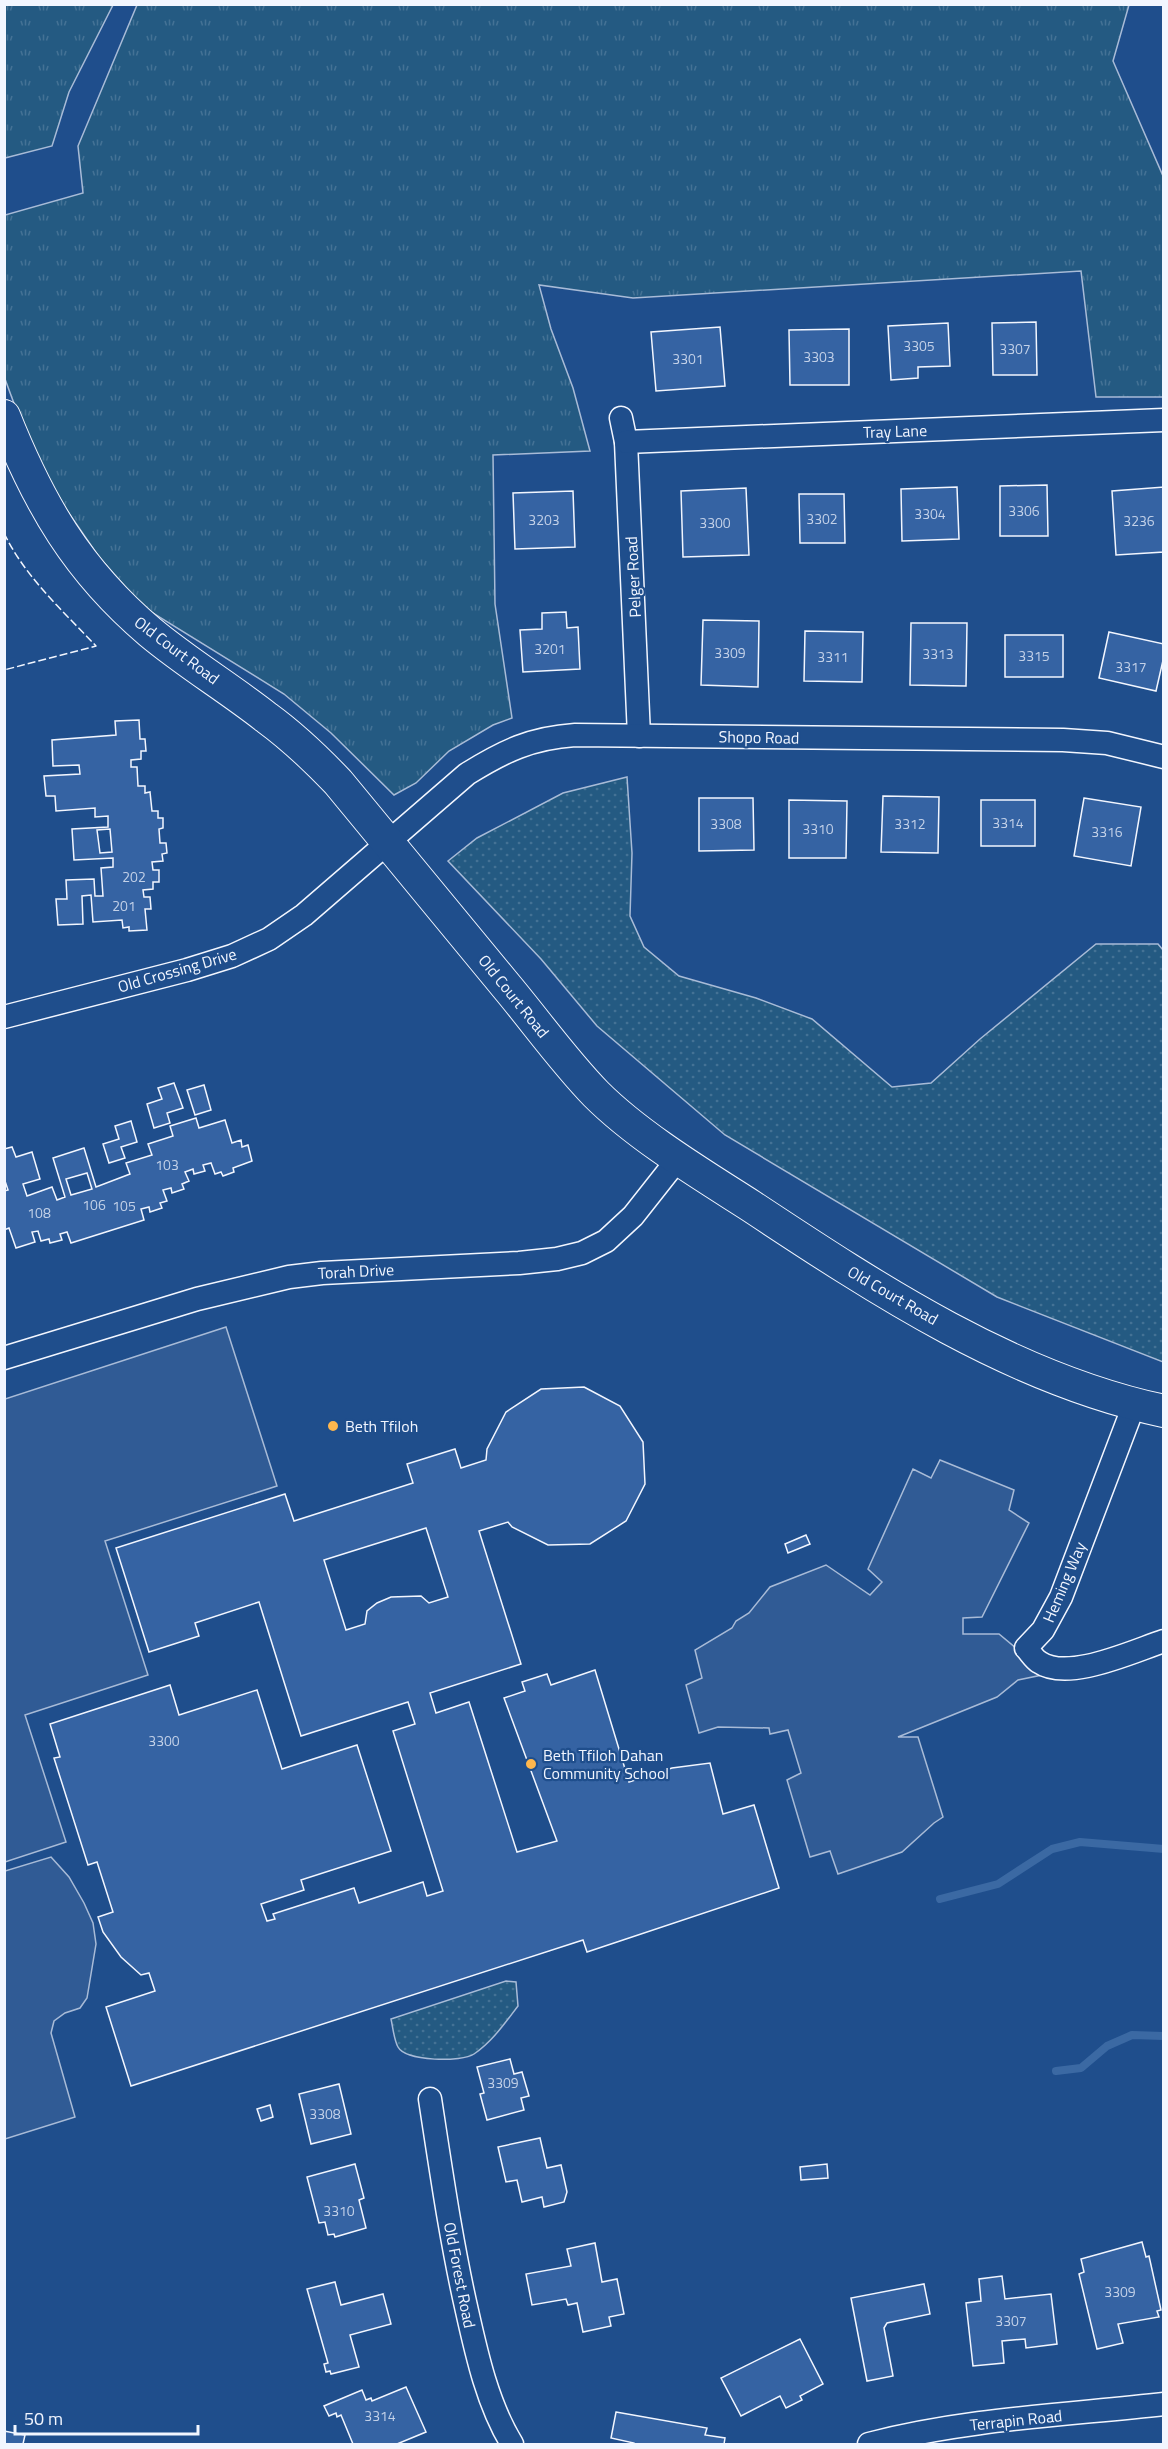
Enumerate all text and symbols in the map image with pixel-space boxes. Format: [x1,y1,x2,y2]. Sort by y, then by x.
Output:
house number: 3305 [903,335,935,356]
house number: 3307 [999,338,1031,359]
house number: 3303 [803,346,835,367]
house number: 3301 [672,348,704,369]
street label: Tray Lane [863,418,927,444]
house number: 3306 [1008,500,1040,521]
house number: 3304 [914,503,946,524]
house number: 3302 [806,508,838,529]
house number: 3203 [528,509,560,530]
house number: 3236 [1123,510,1155,531]
house number: 3300 [699,512,731,533]
street label: Pelger Road [619,536,647,618]
street label: Old Court Road [129,610,225,690]
house number: 3201 [534,638,566,659]
house number: 3309 [714,642,746,663]
house number: 3313 [922,643,954,664]
house number: 3315 [1018,645,1050,666]
house number: 3311 [817,646,849,667]
house number: 3317 [1115,656,1147,677]
street label: Shopo Road [718,724,800,750]
house number: 3314 [992,812,1024,833]
house number: 3308 [710,813,742,834]
house number: 3312 [894,813,926,834]
house number: 3310 [802,818,834,839]
house number: 3316 [1091,821,1123,842]
house number: 202 [122,866,146,887]
house number: 201 [112,895,136,916]
street label: Old Crossing Drive [115,942,239,998]
street label: Old Court Road [473,949,555,1043]
house number: 103 [155,1154,179,1175]
house number: 106 [82,1194,106,1215]
house number: 105 [112,1195,136,1216]
house number: 108 [27,1202,51,1223]
street label: Torah Drive [317,1257,395,1285]
street label: Old Court Road [843,1259,943,1331]
place label: Beth Tfiloh [345,1414,418,1438]
marker: Beth Tfiloh [326,1419,340,1433]
street label: Heming Way [1036,1538,1092,1626]
house number: 3300 [148,1730,180,1751]
place label: Beth Tfiloh Dahan Community School [543,1743,669,1785]
marker: Beth Tfiloh Dahan Community School [524,1757,538,1771]
house number: 3309 [487,2072,519,2093]
house number: 3308 [309,2103,341,2124]
house number: 3310 [323,2200,355,2221]
street label: Old Forest Road [438,2220,482,2330]
house number: 3309 [1104,2281,1136,2302]
house number: 3307 [995,2310,1027,2331]
scale bar [15,2398,198,2436]
street label: Terrapin Road [969,2403,1063,2437]
text: 50 m [24,2405,63,2432]
house number: 3314 [364,2405,396,2426]

